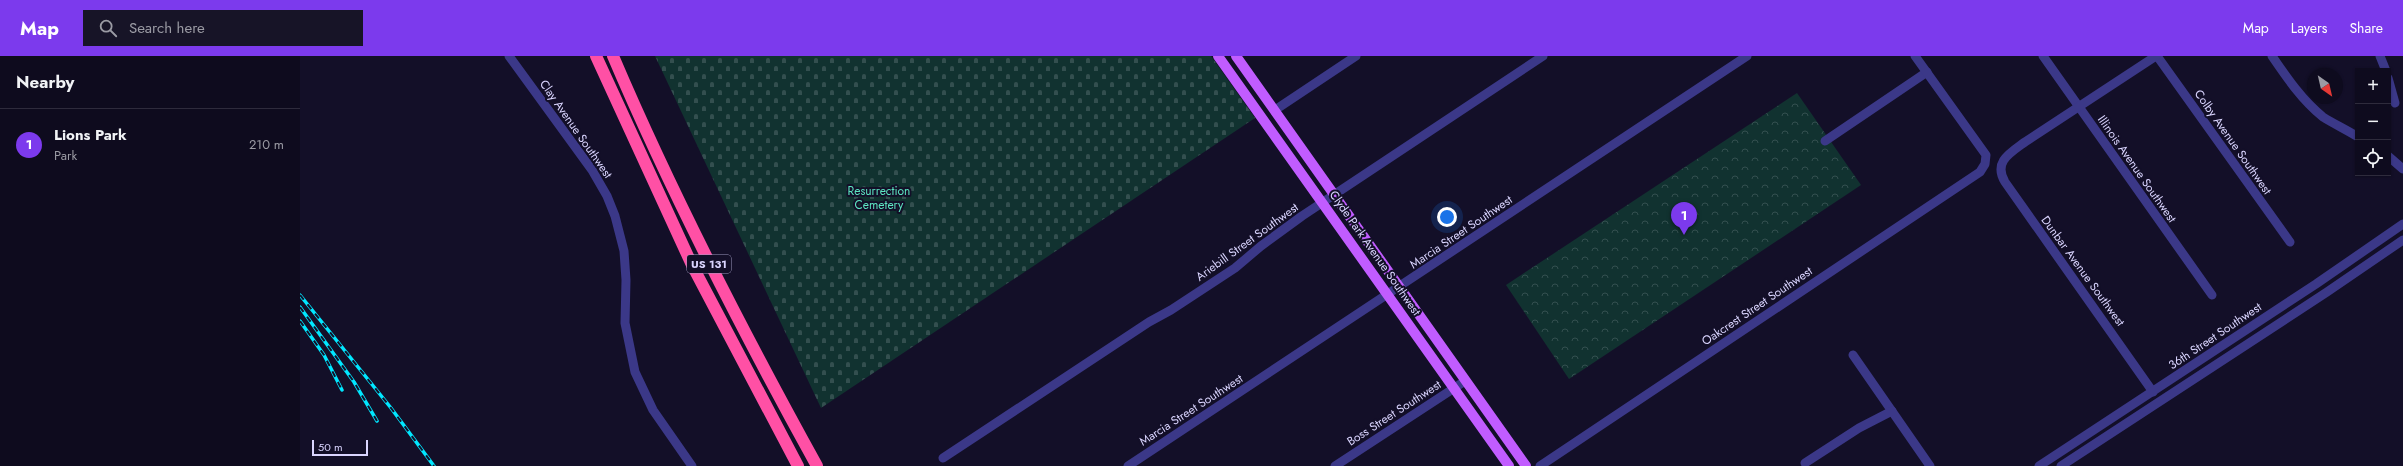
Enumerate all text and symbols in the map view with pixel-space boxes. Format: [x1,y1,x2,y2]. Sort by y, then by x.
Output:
search box [83,10,363,46]
text: Map [20,15,59,42]
icon: search [97,17,119,39]
text: Search here [129,17,205,39]
text: Map [2243,18,2269,38]
text: Layers [2291,18,2327,38]
text: Share [2349,18,2383,38]
north arrow [2307,68,2343,104]
map controls [2355,68,2391,176]
button: + [2355,68,2391,104]
text: Nearby [16,70,74,94]
street label: Clay Avenue Southwest [535,76,617,182]
street label: Colby Avenue Southwest [2190,86,2276,198]
button: − [2355,104,2391,140]
street label: Illinois Avenue Southwest [2093,112,2181,226]
text: Lions Park [54,124,127,146]
text: 1 [26,135,32,154]
text: 210 m [249,135,284,154]
button: locate [2355,140,2391,176]
text: Park [54,146,77,165]
park label: Resurrection Cemetery [848,182,910,214]
street label: Clyde Park Avenue Southwest [1325,187,1425,319]
street label: Marcia Street Southwest [1406,191,1516,273]
street label: Ariebill Street Southwest [1192,198,1302,285]
pin: 1 [1671,202,1697,235]
your location [1437,207,1457,227]
street label: Dunbar Avenue Southwest [2037,212,2129,330]
road number: US 131 [687,255,731,273]
street label: Oakcrest Street Southwest [1698,262,1816,350]
street label: 36th Street Southwest [2165,298,2265,374]
street label: Marcia Street Southwest [1136,370,1246,450]
street label: Boss Street Southwest [1343,376,1445,450]
scale bar [312,438,368,457]
text: 50 m [318,439,343,455]

